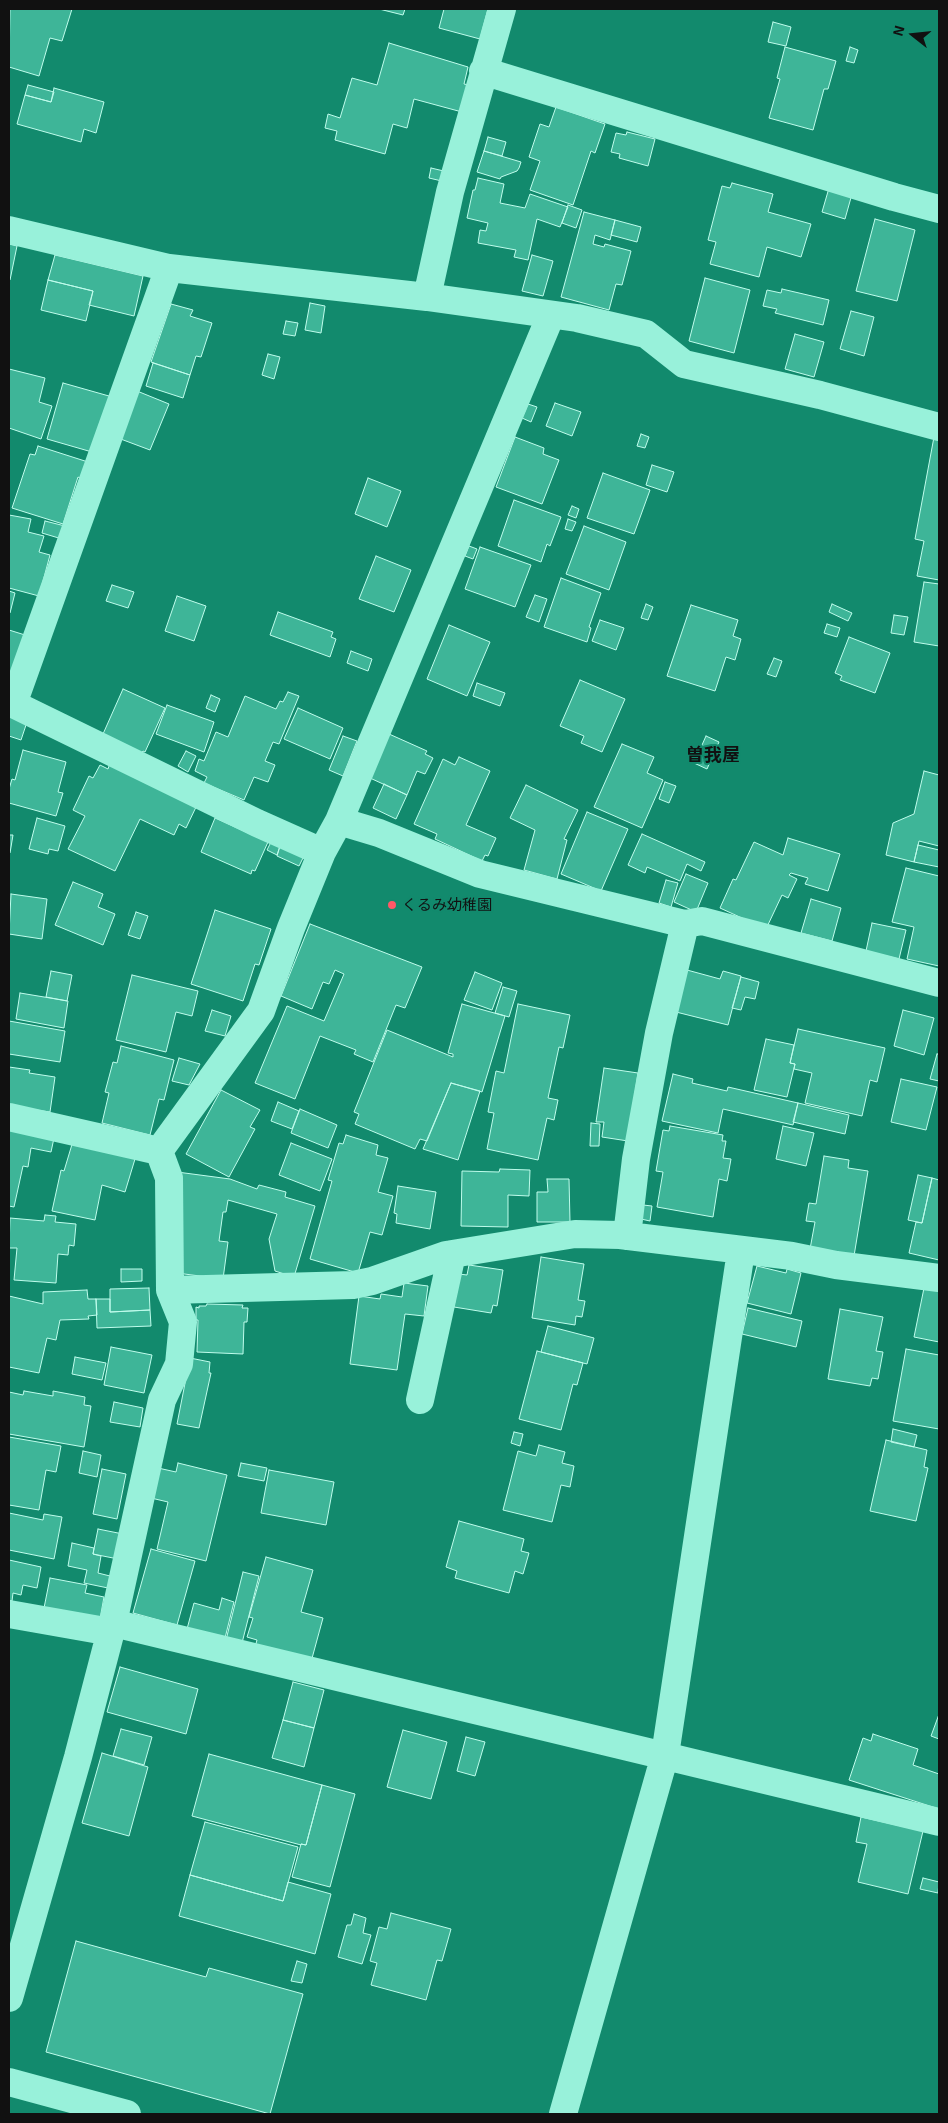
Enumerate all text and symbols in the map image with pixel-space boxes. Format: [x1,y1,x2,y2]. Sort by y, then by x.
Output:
north arrow [888,10,938,60]
text: N [889,24,908,38]
district label: 曽我屋 [686,744,740,766]
place label: くるみ幼稚園 [402,896,492,914]
marker: くるみ幼稚園 [386,899,398,911]

